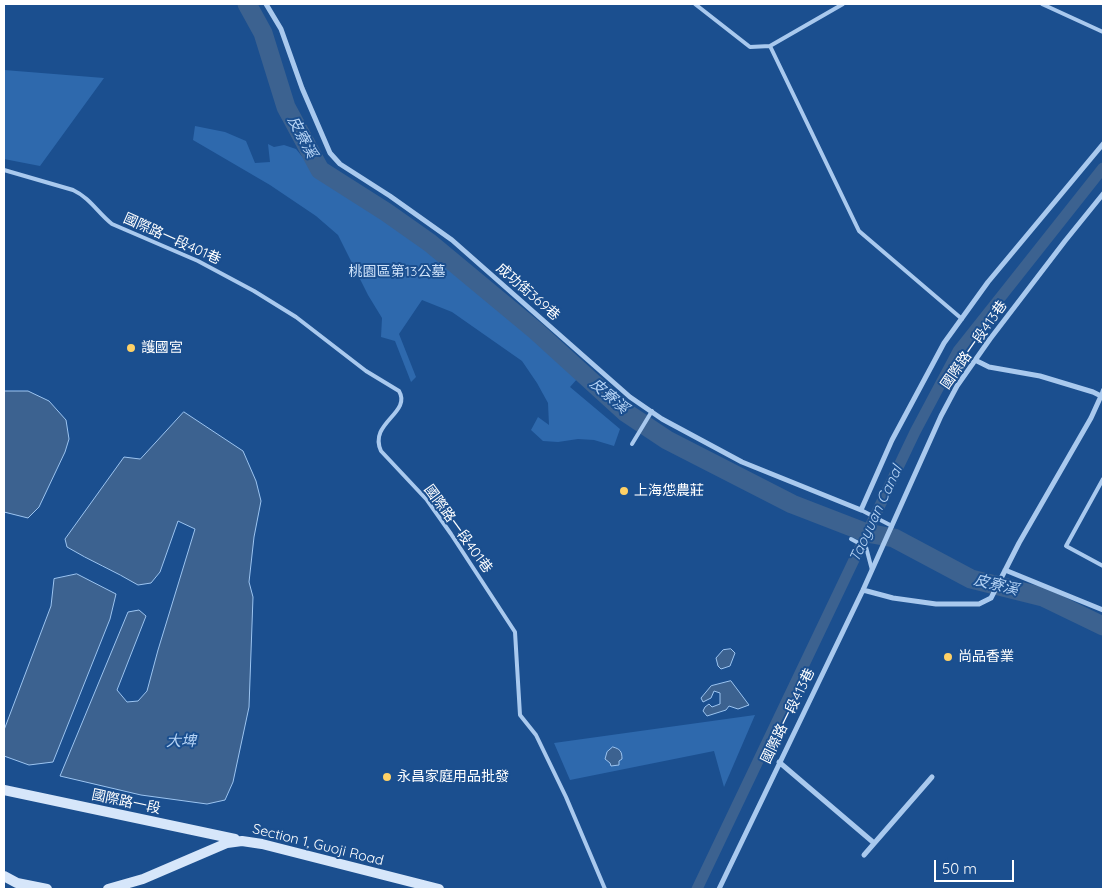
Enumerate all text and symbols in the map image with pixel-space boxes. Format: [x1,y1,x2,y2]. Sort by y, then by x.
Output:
water label: 皮寮溪 [283,113,321,161]
street label: 國際路一段401巷 [121,210,223,268]
street label: 成功街369巷 [493,260,563,324]
park label: 桃園區第13公墓 [349,264,445,280]
street label: 國際路一段413巷 [937,298,1011,392]
place label: 護國宮 [141,340,183,356]
marker: 護國宮 [125,342,137,354]
water label: 皮寮溪 [586,374,632,418]
water label: Taoyuan Canal [846,463,906,565]
street label: 國際路一段401巷 [420,482,496,576]
place label: 上海怹農莊 [634,483,704,499]
marker: 上海怹農莊 [618,485,630,497]
water label: 皮寮溪 [972,571,1020,599]
place label: 尚品香業 [958,649,1014,665]
marker: 尚品香業 [942,651,954,663]
street label: 國際路一段413巷 [758,666,818,766]
water label: 大埤 [166,732,196,750]
place label: 永昌家庭用品批發 [397,769,509,785]
marker: 永昌家庭用品批發 [381,771,393,783]
street label: 國際路一段 [90,787,162,817]
street label: Section 1, Guoji Road [251,821,385,869]
scale bar [937,850,1017,882]
text: 50 m [942,859,977,878]

